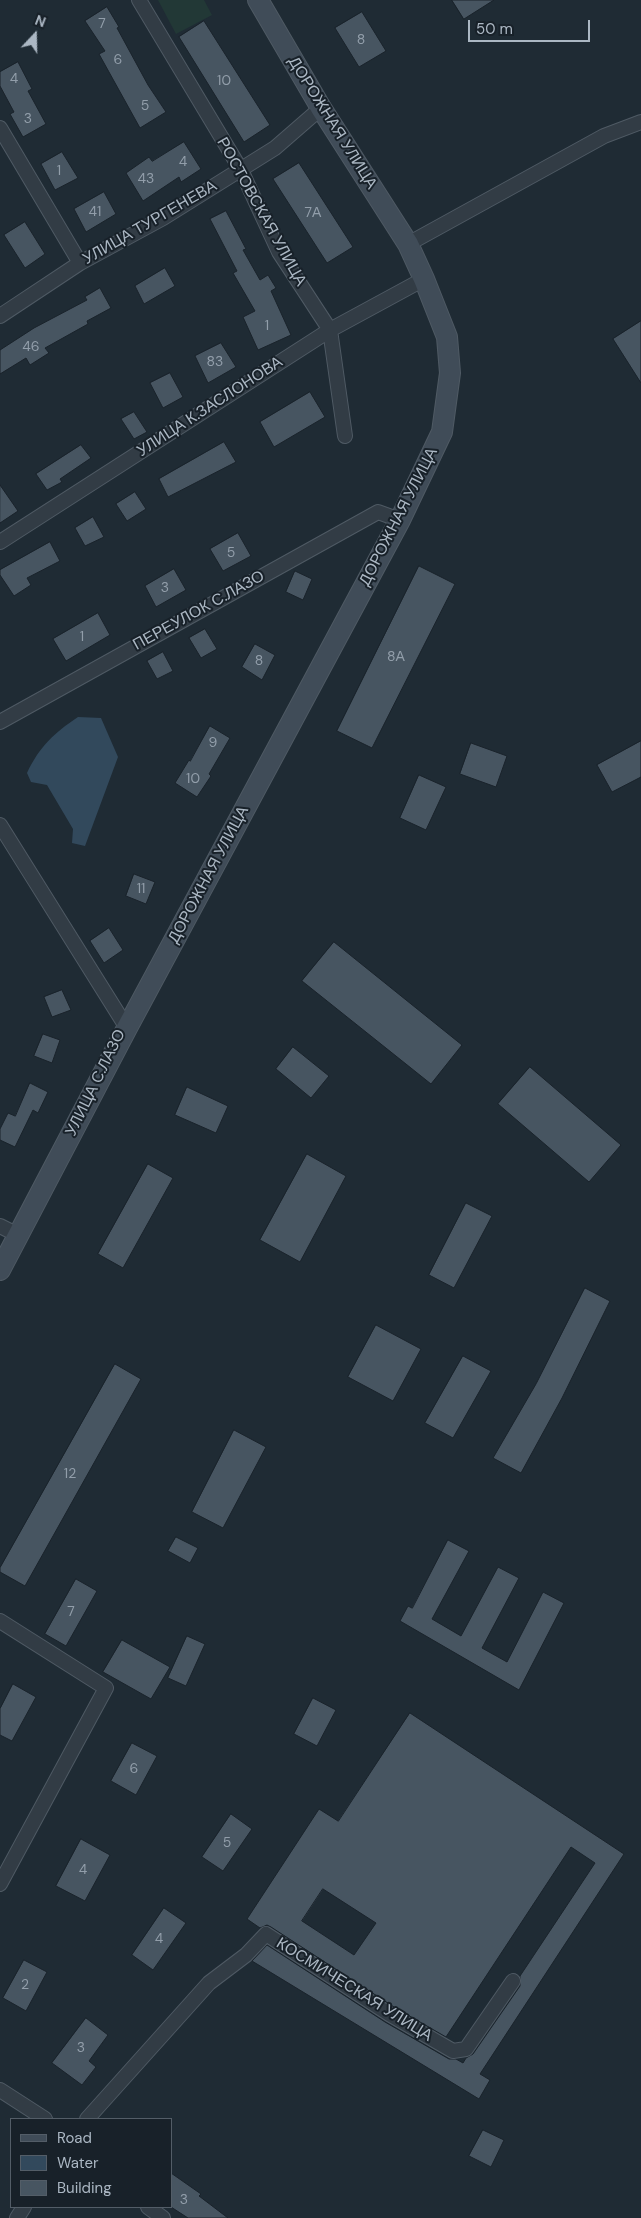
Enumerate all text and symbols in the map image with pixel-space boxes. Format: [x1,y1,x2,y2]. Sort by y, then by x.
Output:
north arrow [10,10,60,60]
scale bar [471,10,594,42]
text: N [32,11,48,31]
house number: 7 [98,16,106,32]
text: 50 m [476,19,513,39]
house number: 8 [357,32,365,48]
house number: 6 [114,52,122,68]
street label: ДОРОЖНАЯ УЛИЦА [283,53,381,193]
house number: 4 [10,71,18,87]
house number: 10 [217,73,231,89]
house number: 5 [141,98,149,114]
house number: 3 [24,111,32,127]
street label: РОСТОВСКАЯ УЛИЦА [212,134,310,290]
house number: 4 [179,154,187,170]
house number: 1 [57,163,61,179]
house number: 43 [138,171,154,187]
street label: УЛИЦА ТУРГЕНЕВА [80,177,220,269]
house number: 41 [89,204,101,220]
house number: 7А [305,205,321,221]
house number: 1 [265,318,269,334]
house number: 46 [22,339,40,355]
street label: УЛИЦА К.ЗАСЛОНОВА [134,353,286,461]
house number: 83 [207,354,223,370]
street label: ДОРОЖНАЯ УЛИЦА [356,445,442,589]
house number: 5 [227,545,235,561]
street label: ПЕРЕУЛОК С.ЛАЗО [130,567,268,655]
house number: 3 [161,580,169,596]
house number: 1 [80,629,84,645]
house number: 8А [387,649,405,665]
house number: 8 [255,653,263,669]
house number: 9 [209,735,217,751]
house number: 10 [186,771,200,787]
street label: ДОРОЖНАЯ УЛИЦА [165,803,253,947]
house number: 11 [137,881,145,897]
street label: УЛИЦА С.ЛАЗО [62,1027,130,1139]
house number: 12 [64,1466,76,1482]
house number: 7 [67,1604,75,1620]
house number: 6 [130,1761,138,1777]
house number: 5 [223,1835,231,1851]
house number: 4 [79,1862,87,1878]
house number: 4 [155,1931,163,1947]
street label: КОСМИЧЕСКАЯ УЛИЦА [272,1934,436,2046]
house number: 2 [21,1977,29,1993]
house number: 3 [77,2040,85,2056]
legend [10,2118,172,2208]
text: Road [57,2128,92,2148]
text: Water [57,2153,98,2173]
text: Building [57,2178,112,2198]
house number: 3 [180,2192,188,2208]

